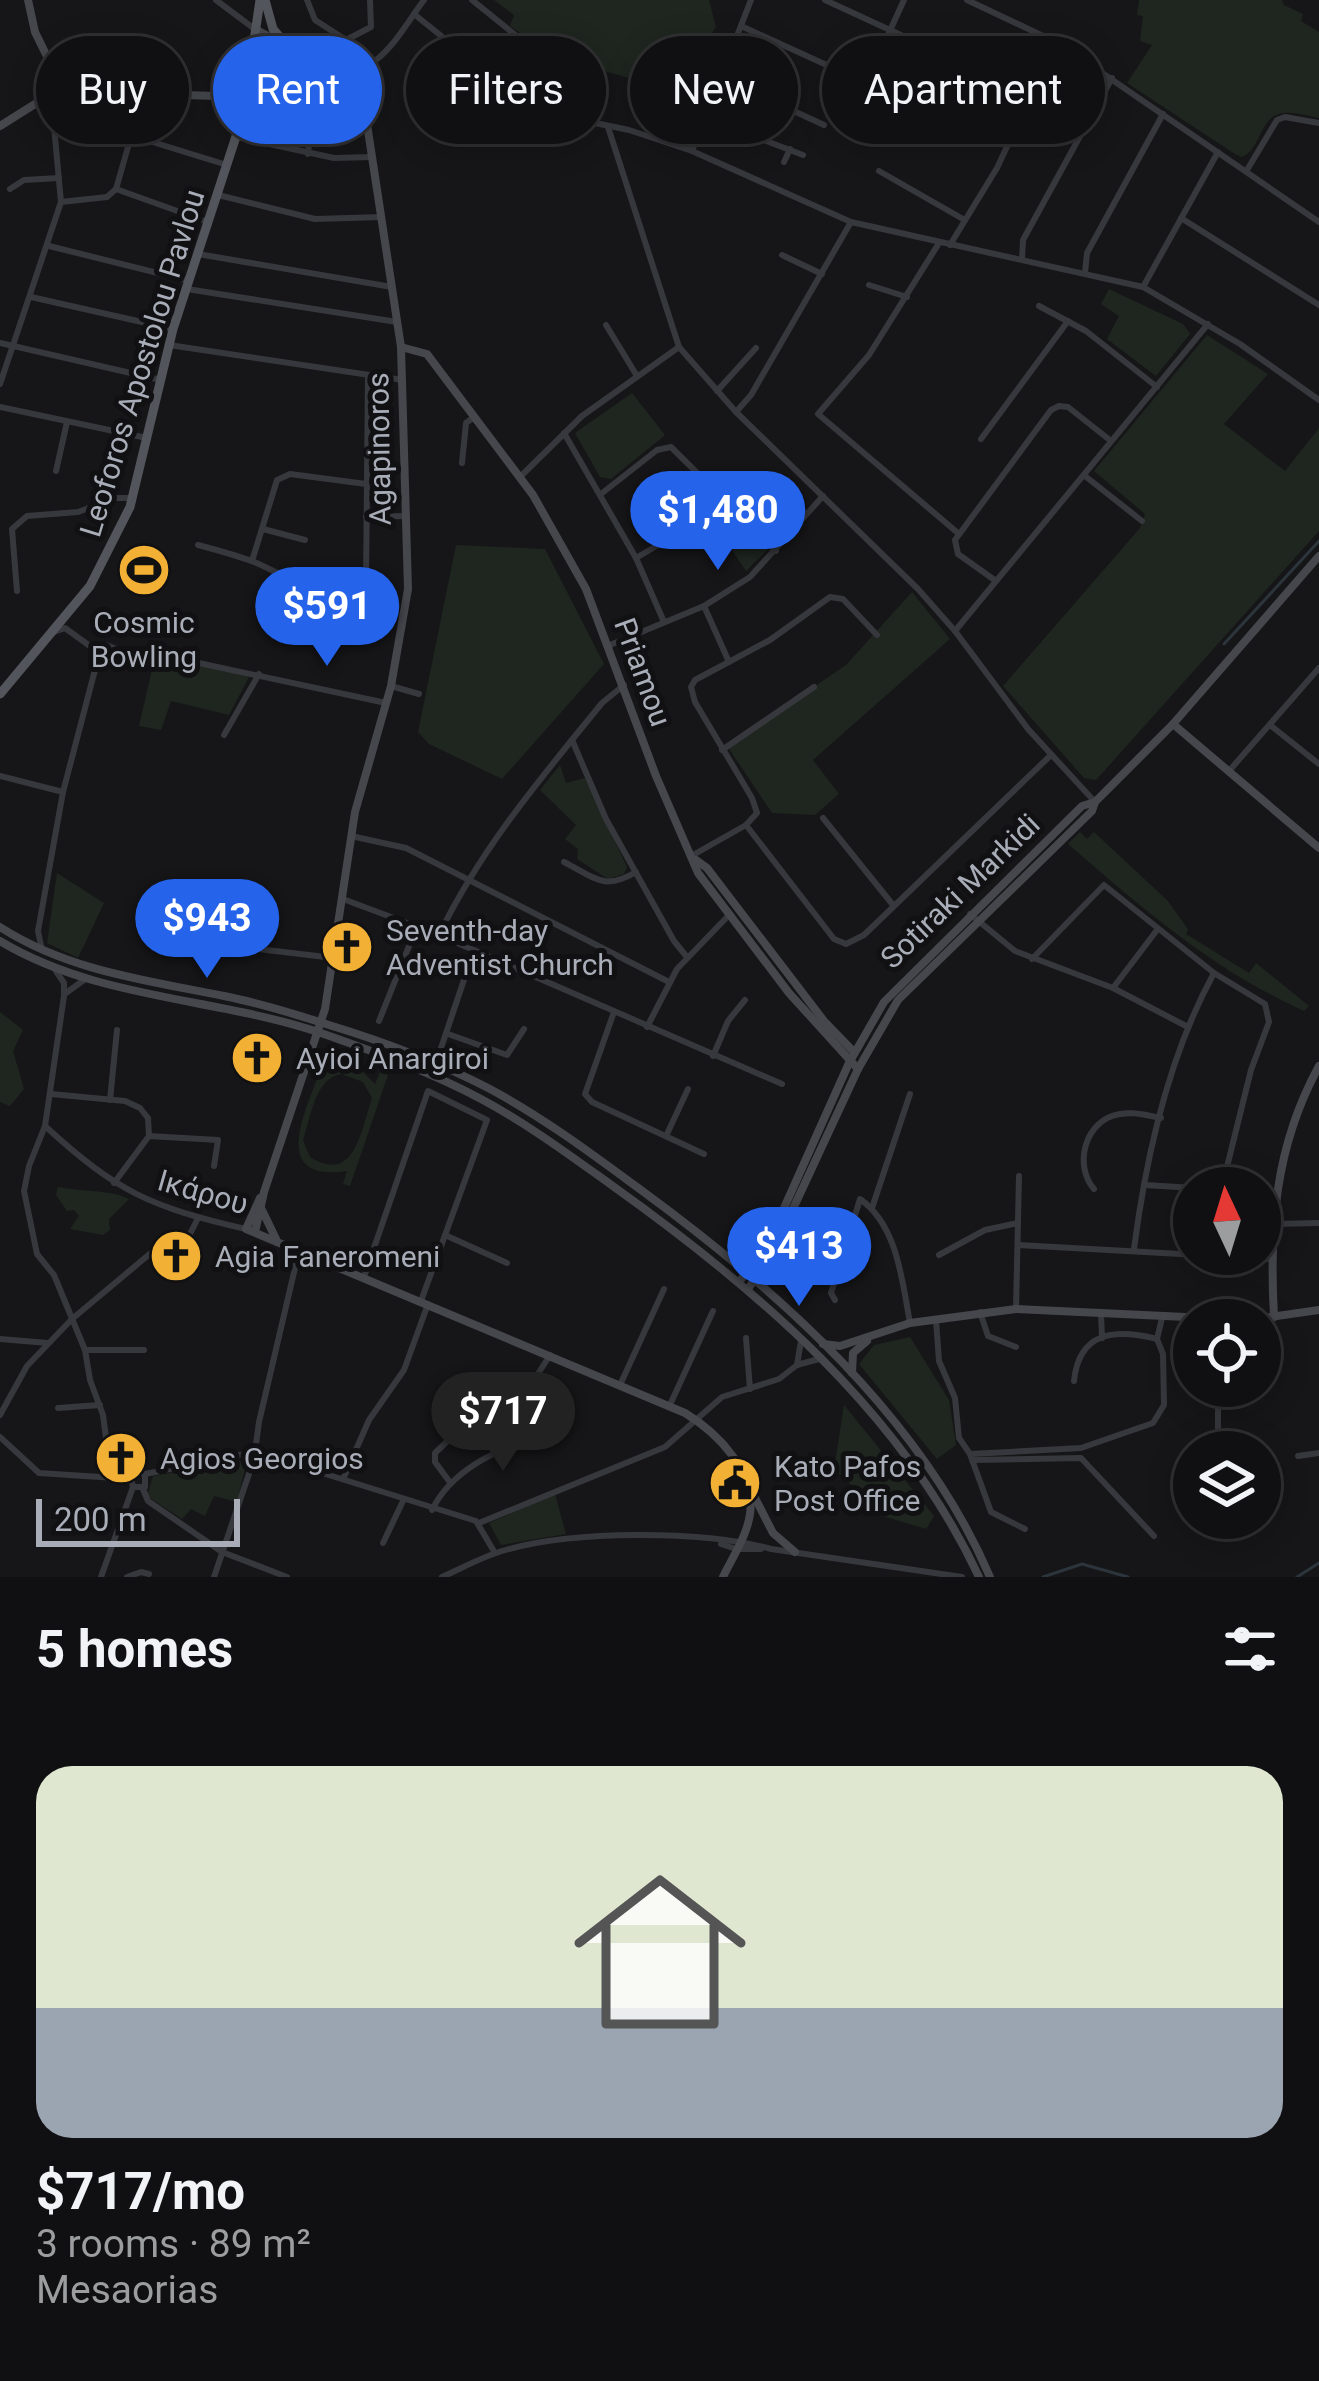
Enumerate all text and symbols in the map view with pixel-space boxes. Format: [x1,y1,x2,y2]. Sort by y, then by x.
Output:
chip: Buy [36,36,189,144]
chip: Rent [213,36,382,144]
chip: Filters [406,36,606,144]
chip: New [630,36,798,144]
chip: Apartment [822,36,1105,144]
street label: Leoforos Apostolou Pavlou [72,185,212,541]
street label: Agapinoros [360,372,398,526]
pin: $1,480 [620,471,816,573]
text: $1,480 [657,487,779,533]
sports icon: Cosmic Bowling [116,542,172,598]
pin: $591 [256,567,398,669]
text: $591 [282,583,372,629]
place label: Cosmic Bowling [91,605,197,674]
street label: Priamou [607,613,679,731]
street label: Sotiraki Markidi [873,806,1047,976]
pin: $943 [136,879,278,981]
text: $943 [162,895,252,941]
place label: Seventh-day Adventist Church [386,913,614,982]
church icon: Seventh-day Adventist Church [319,919,375,975]
church icon: Ayioi Anargiroi [229,1030,285,1086]
place label: Ayioi Anargiroi [296,1041,489,1076]
street label: Ικάρου [154,1162,252,1222]
north arrow [1173,1167,1281,1275]
map controls [1173,1167,1281,1539]
pin: $413 [728,1207,870,1309]
text: $413 [754,1223,844,1269]
church icon: Agia Faneromeni [148,1228,204,1284]
place label: Agia Faneromeni [215,1239,440,1274]
button: locate [1173,1299,1281,1407]
pin: $717 [432,1372,574,1474]
text: $717 [458,1388,548,1434]
church icon: Agios Georgios [93,1430,149,1486]
button: layers [1173,1431,1281,1539]
place label: Agios Georgios [160,1441,364,1476]
place label: Kato Pafos Post Office [774,1449,921,1518]
public building icon: Kato Pafos Post Office [707,1455,763,1511]
scale bar [36,1493,240,1546]
text: 200 m [54,1500,147,1539]
icon: filters [1217,1616,1283,1682]
text: 5 homes [36,1620,233,1679]
icon: home [552,1844,768,2060]
text: $717/mo [36,2162,245,2221]
text: 3 rooms · 89 m² [36,2221,311,2267]
text: Mesaorias [36,2267,218,2313]

